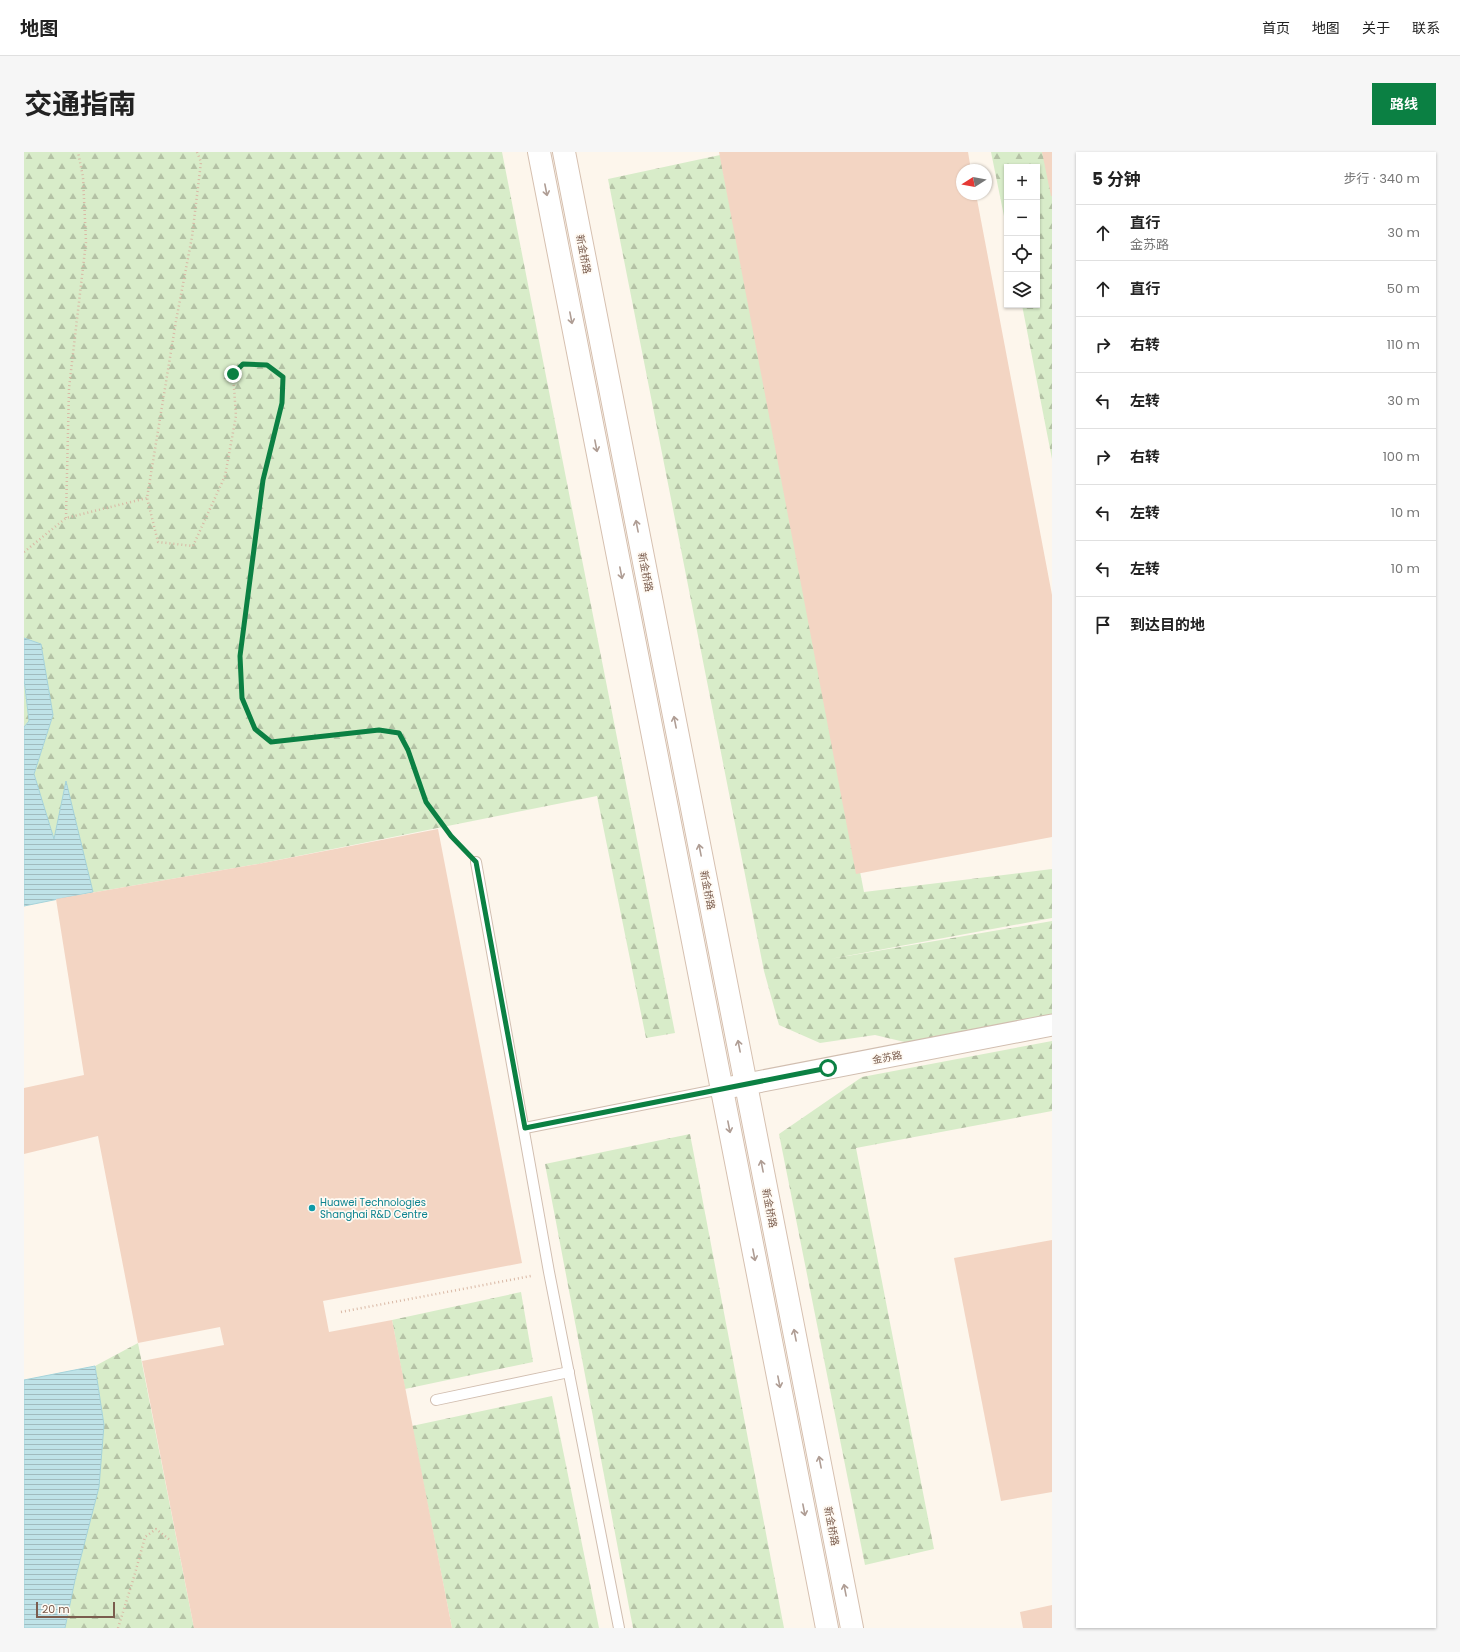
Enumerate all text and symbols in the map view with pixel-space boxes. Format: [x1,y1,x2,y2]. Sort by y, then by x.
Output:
text: 地图 [20,15,58,42]
text: 首页 [1262,18,1290,38]
text: 地图 [1312,18,1340,38]
text: 关于 [1362,18,1390,38]
text: 联系 [1412,18,1440,38]
button: 路线 [1372,83,1436,125]
text: 交通指南 [24,85,136,124]
north arrow [956,164,992,200]
map controls [1004,164,1040,308]
button: + [1004,164,1040,200]
text: 5 分钟 [1092,167,1141,191]
text: 步行 · 340 m [1343,169,1420,188]
one-way arrow [543,183,551,196]
button: − [1004,200,1040,236]
text: 直行 [1130,212,1160,233]
icon: ahead [1092,222,1114,244]
text: 30 m [1387,223,1420,242]
street label: 新金桥路 [572,233,595,275]
text: 金苏路 [1130,235,1169,254]
button: locate [1004,236,1040,272]
button: layers [1004,272,1040,308]
icon: ahead [1092,278,1114,300]
text: 直行 [1130,278,1160,299]
text: 50 m [1387,279,1420,298]
one-way arrow [567,311,575,324]
icon: right [1092,334,1114,356]
text: 右转 [1130,334,1160,355]
text: 110 m [1387,335,1420,354]
route end [224,365,242,383]
icon: left [1092,390,1114,412]
text: 左转 [1130,390,1160,411]
text: 30 m [1387,391,1420,410]
one-way arrow [592,439,600,452]
icon: right [1092,446,1114,468]
text: 右转 [1130,446,1160,467]
text: 100 m [1383,447,1420,466]
icon: left [1092,502,1114,524]
text: 左转 [1130,502,1160,523]
text: 10 m [1391,503,1420,522]
one-way arrow [633,520,641,533]
street label: 新金桥路 [634,551,657,593]
icon: left [1092,558,1114,580]
text: 左转 [1130,558,1160,579]
text: 10 m [1391,559,1420,578]
one-way arrow [617,566,625,579]
icon: arrive [1092,614,1114,636]
text: 到达目的地 [1130,614,1205,635]
one-way arrow [671,716,679,729]
one-way arrow [696,843,704,856]
street label: 新金桥路 [696,869,719,911]
one-way arrow [734,1040,742,1053]
street label: 金苏路 [871,1047,903,1068]
route start [819,1059,837,1077]
one-way arrow [725,1120,733,1133]
one-way arrow [758,1160,766,1173]
street label: 新金桥路 [758,1187,781,1229]
place label: Huawei Technologies Shanghai R&D Centre [320,1195,428,1222]
marker: Huawei Technologies Shanghai R&D Centre [307,1203,317,1213]
one-way arrow [750,1248,758,1261]
one-way arrow [790,1328,798,1341]
one-way arrow [775,1376,783,1389]
one-way arrow [815,1456,823,1469]
one-way arrow [800,1503,808,1516]
street label: 新金桥路 [820,1505,843,1547]
one-way arrow [840,1584,848,1597]
scale bar [36,1600,115,1619]
text: 20 m [42,1601,70,1617]

